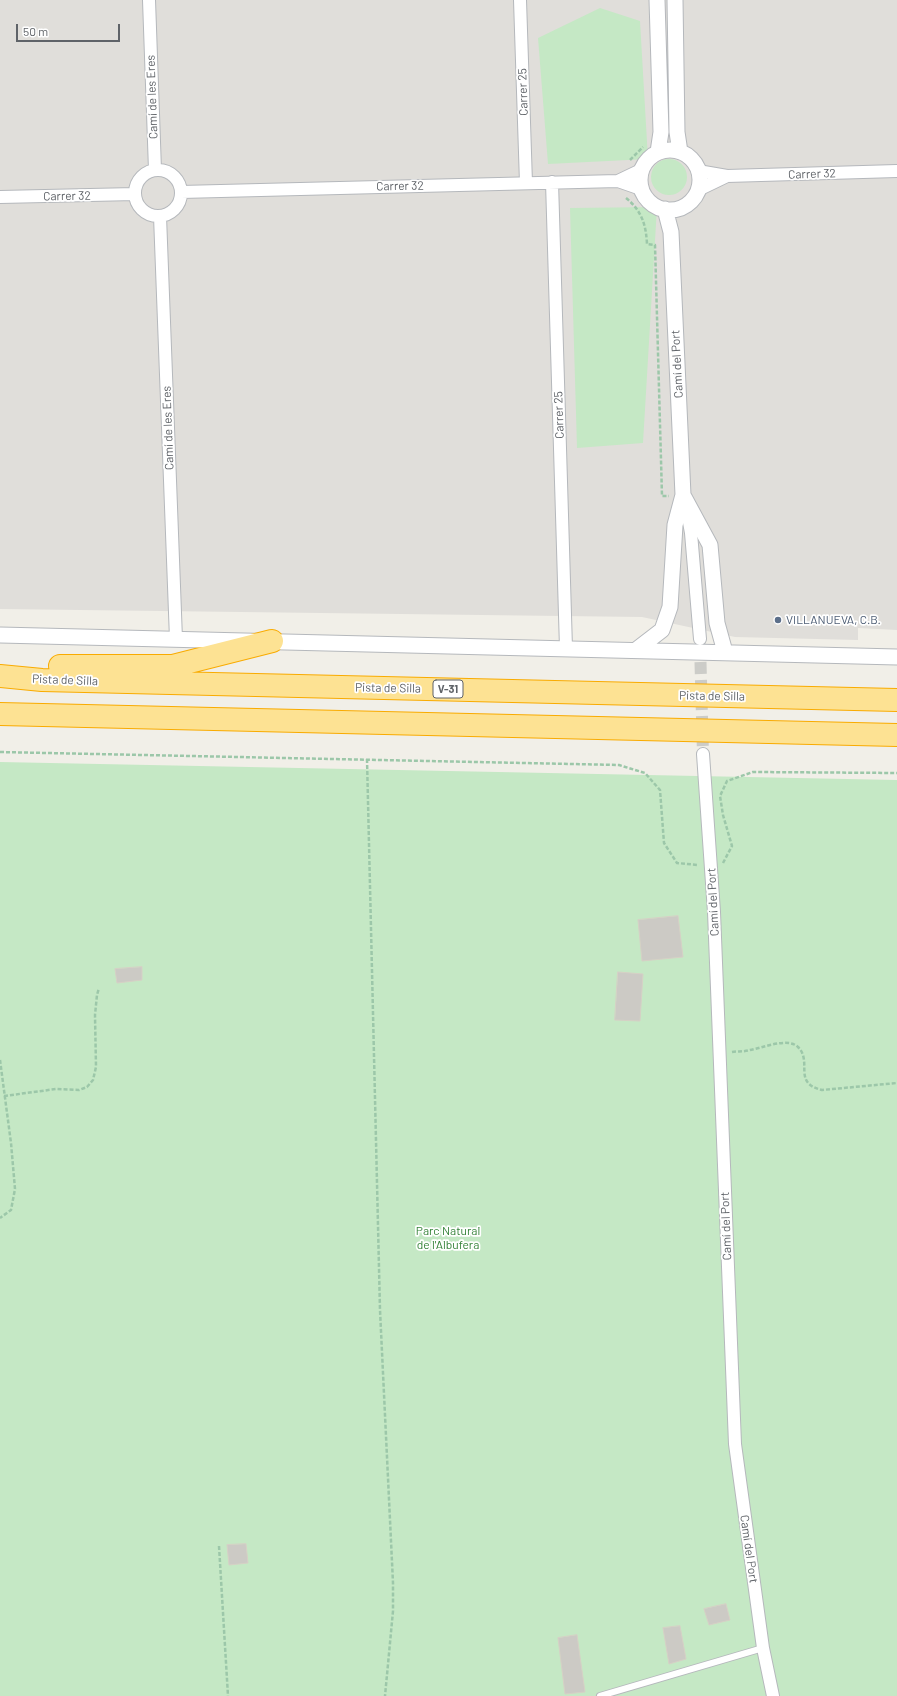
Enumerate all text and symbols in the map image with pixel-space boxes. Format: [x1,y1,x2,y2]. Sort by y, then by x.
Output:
scale bar [18,16,122,42]
text: 50 m [23,24,48,38]
street label: Camí de les Eres [143,55,161,139]
street label: Carrer 25 [515,68,531,116]
street label: Carrer 32 [788,166,836,182]
street label: Carrer 32 [376,178,424,194]
street label: Carrer 32 [43,188,91,204]
street label: Camí del Port [668,329,686,399]
street label: Camí de les Eres [159,386,177,470]
street label: Carrer 25 [551,391,567,439]
place label: VILLANUEVA, C.B. [786,613,881,627]
marker: VILLANUEVA, C.B. [773,615,783,625]
street label: Pista de Silla [32,672,98,688]
street label: Pista de Silla [355,680,421,696]
road number: V-31 [433,680,463,698]
street label: Pista de Silla [679,688,745,704]
street label: Camí del Port [704,867,722,937]
street label: Camí del Port [718,1191,734,1261]
park label: Parc Natural de l'Albufera [416,1224,480,1252]
street label: Camí del Port [737,1514,761,1584]

